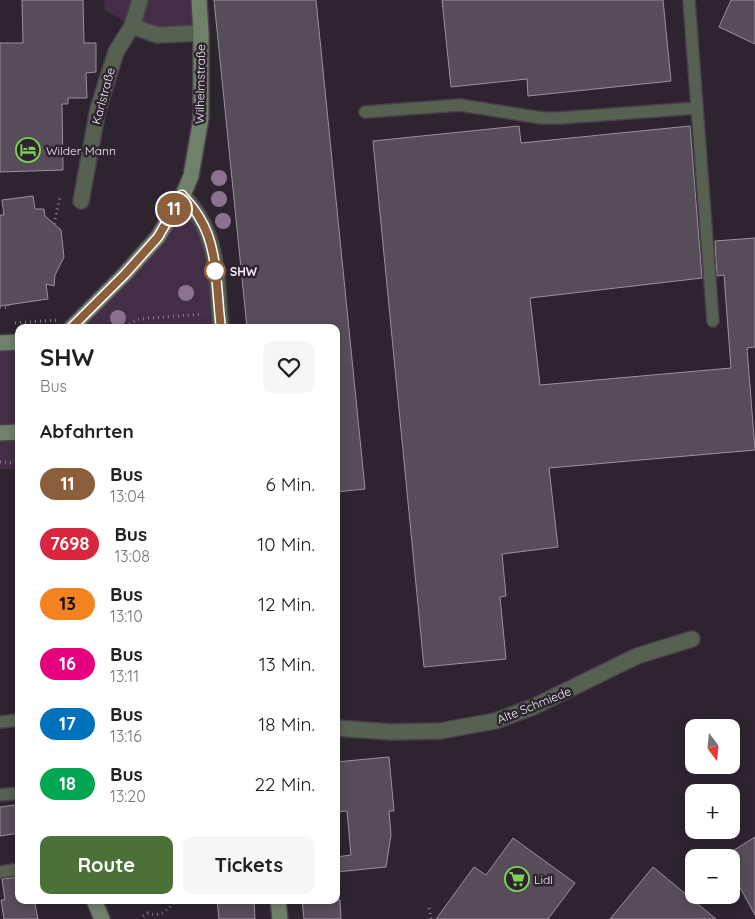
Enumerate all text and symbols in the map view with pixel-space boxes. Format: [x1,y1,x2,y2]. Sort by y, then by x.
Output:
street label: Wilhelmstraße [192,44,208,124]
street label: Karlstraße [88,66,118,126]
hotel icon: Wilder Mann [15,137,41,163]
place label: Wilder Mann [46,143,116,158]
line badge: 11 [152,193,196,225]
text: 11 [167,197,181,220]
marker: SHW [204,260,226,282]
place label: SHW [230,264,258,279]
button: heart [263,341,315,393]
text: SHW [40,342,94,372]
text: Bus [40,376,67,396]
text: Abfahrten [40,419,134,443]
text: Bus [110,462,143,486]
text: 11 [60,472,75,495]
text: 6 Min. [265,472,315,496]
text: 13:04 [110,486,145,506]
text: Bus [114,522,147,546]
text: 7698 [50,532,89,555]
text: 10 Min. [257,532,315,556]
text: 13:08 [114,546,150,566]
text: Bus [110,582,143,606]
text: 13 [59,592,76,615]
text: 12 Min. [258,592,315,616]
text: 13:10 [110,606,143,626]
text: Bus [110,642,143,666]
text: 16 [59,652,76,675]
text: 13 Min. [259,652,315,676]
text: 13:11 [110,666,139,686]
street label: Alte Schmiede [495,683,573,727]
text: Bus [110,702,143,726]
text: 17 [59,712,76,735]
text: 18 Min. [258,712,315,736]
north arrow [685,719,740,774]
map controls [685,719,740,904]
text: 13:16 [110,726,142,746]
text: Bus [110,762,143,786]
text: 18 [59,772,76,795]
text: 22 Min. [255,772,315,796]
button: + [685,784,740,839]
text: 13:20 [110,786,146,806]
button: Route [40,836,173,894]
button: Tickets [183,836,315,894]
button: − [685,849,740,904]
supermarket icon: Lidl [504,866,530,892]
place label: Lidl [534,872,553,887]

